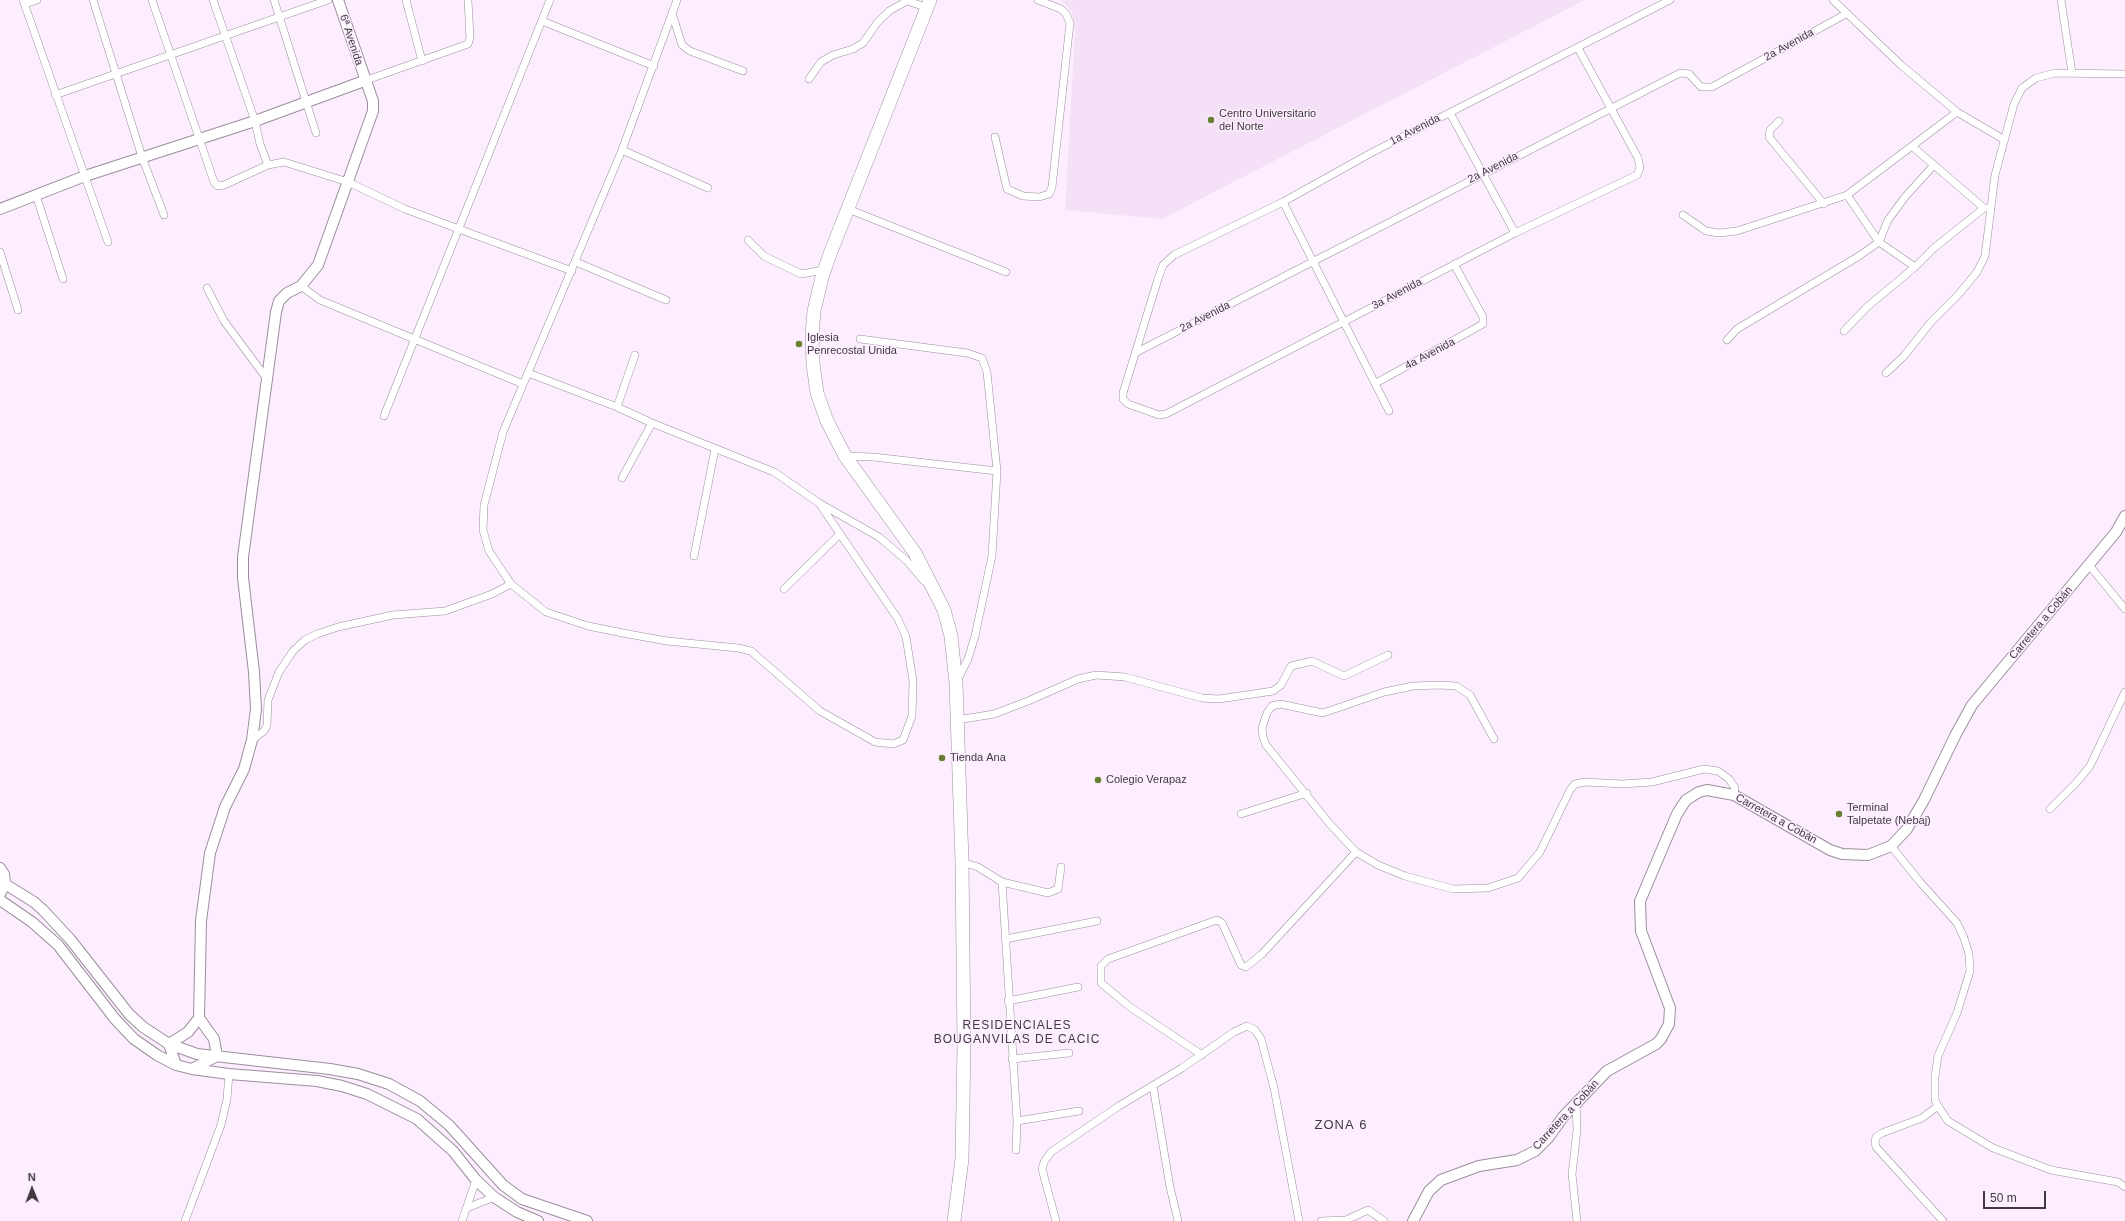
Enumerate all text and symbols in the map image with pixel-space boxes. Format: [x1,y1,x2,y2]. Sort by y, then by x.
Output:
street label: 6ª Avenida [337,13,365,67]
street label: 2a Avenida [1762,26,1816,64]
place label: Centro Universitario del Norte [1219,107,1316,133]
street label: 1a Avenida [1388,112,1442,148]
marker: Centro Universitario del Norte [1206,115,1216,125]
street label: 2a Avenida [1466,150,1520,186]
street label: 3a Avenida [1370,275,1424,313]
street label: 2a Avenida [1178,299,1232,335]
place label: Iglesia Penrecostal Unida [807,331,897,357]
street label: 4a Avenida [1403,335,1457,373]
marker: Iglesia Penrecostal Unida [794,339,804,349]
street label: Carretera a Cobán [2007,584,2075,662]
place label: Tienda Ana [950,751,1006,765]
marker: Tienda Ana [937,753,947,763]
place label: Colegio Verapaz [1106,773,1187,787]
marker: Colegio Verapaz [1093,775,1103,785]
street label: Carretera a Cobán [1733,791,1819,847]
place label: Terminal Talpetate (Nebaj) [1847,801,1931,827]
marker: Terminal Talpetate (Nebaj) [1834,809,1844,819]
district label: RESIDENCIALES BOUGANVILAS DE CACIC [934,1019,1100,1047]
street label: Carretera a Cobán [1530,1077,1602,1153]
district label: ZONA 6 [1315,1117,1367,1133]
north arrow [12,1169,52,1209]
text: N [28,1171,36,1183]
scale bar [1985,1183,2048,1209]
text: 50 m [1990,1191,2017,1205]

